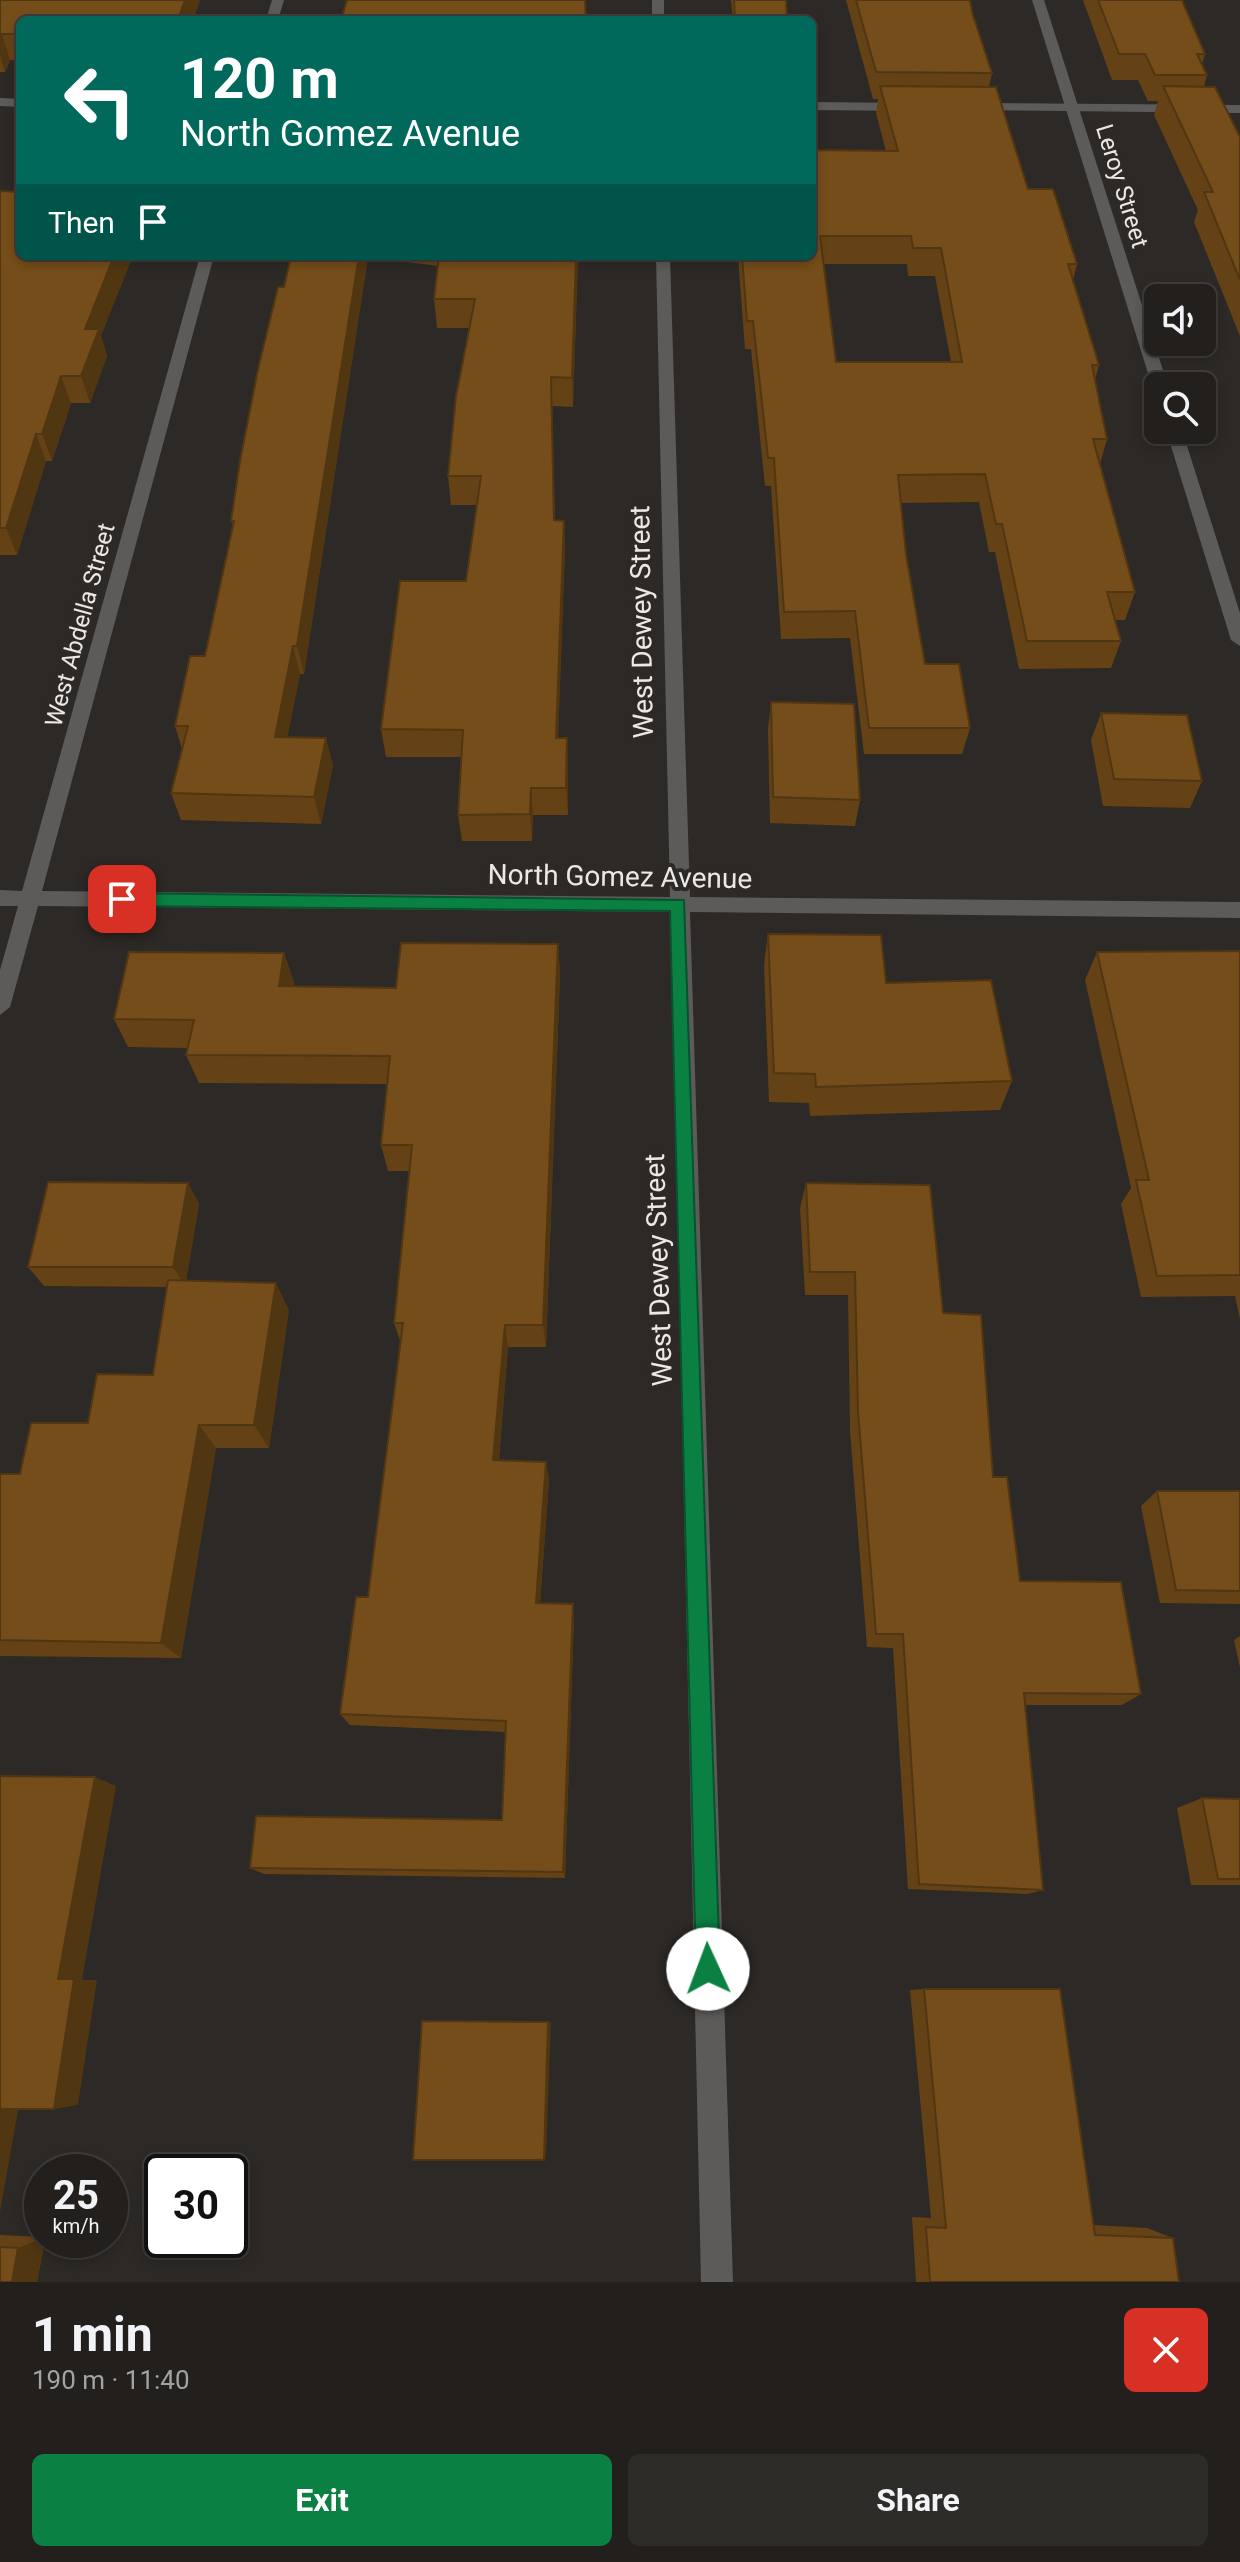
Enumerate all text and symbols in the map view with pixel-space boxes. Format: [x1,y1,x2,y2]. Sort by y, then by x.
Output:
text: 120 m [180,46,339,112]
icon: left [48,48,152,152]
text: North Gomez Avenue [180,113,520,155]
street label: Leroy Street [1090,121,1154,251]
icon: arrive [131,200,175,244]
text: Then [48,205,115,240]
map controls [1144,284,1216,444]
button: sound [1144,284,1216,356]
button: search [1144,372,1216,444]
street label: West Dewey Street [623,505,660,739]
street label: West Abdella Street [39,520,121,730]
street label: North Gomez Avenue [487,858,753,895]
pin [88,865,156,933]
icon: arrive [100,877,144,921]
street label: West Dewey Street [638,1153,679,1387]
position arrow [666,1927,750,2011]
speed limit sign: 30 [144,2154,248,2258]
text: 25 [53,2172,99,2219]
text: km/h [53,2214,99,2238]
text: 1 min [32,2306,153,2363]
button: close [1124,2308,1208,2392]
text: 190 m · 11:40 [32,2365,190,2395]
button: Exit [32,2454,612,2546]
button: Share [628,2454,1208,2546]

